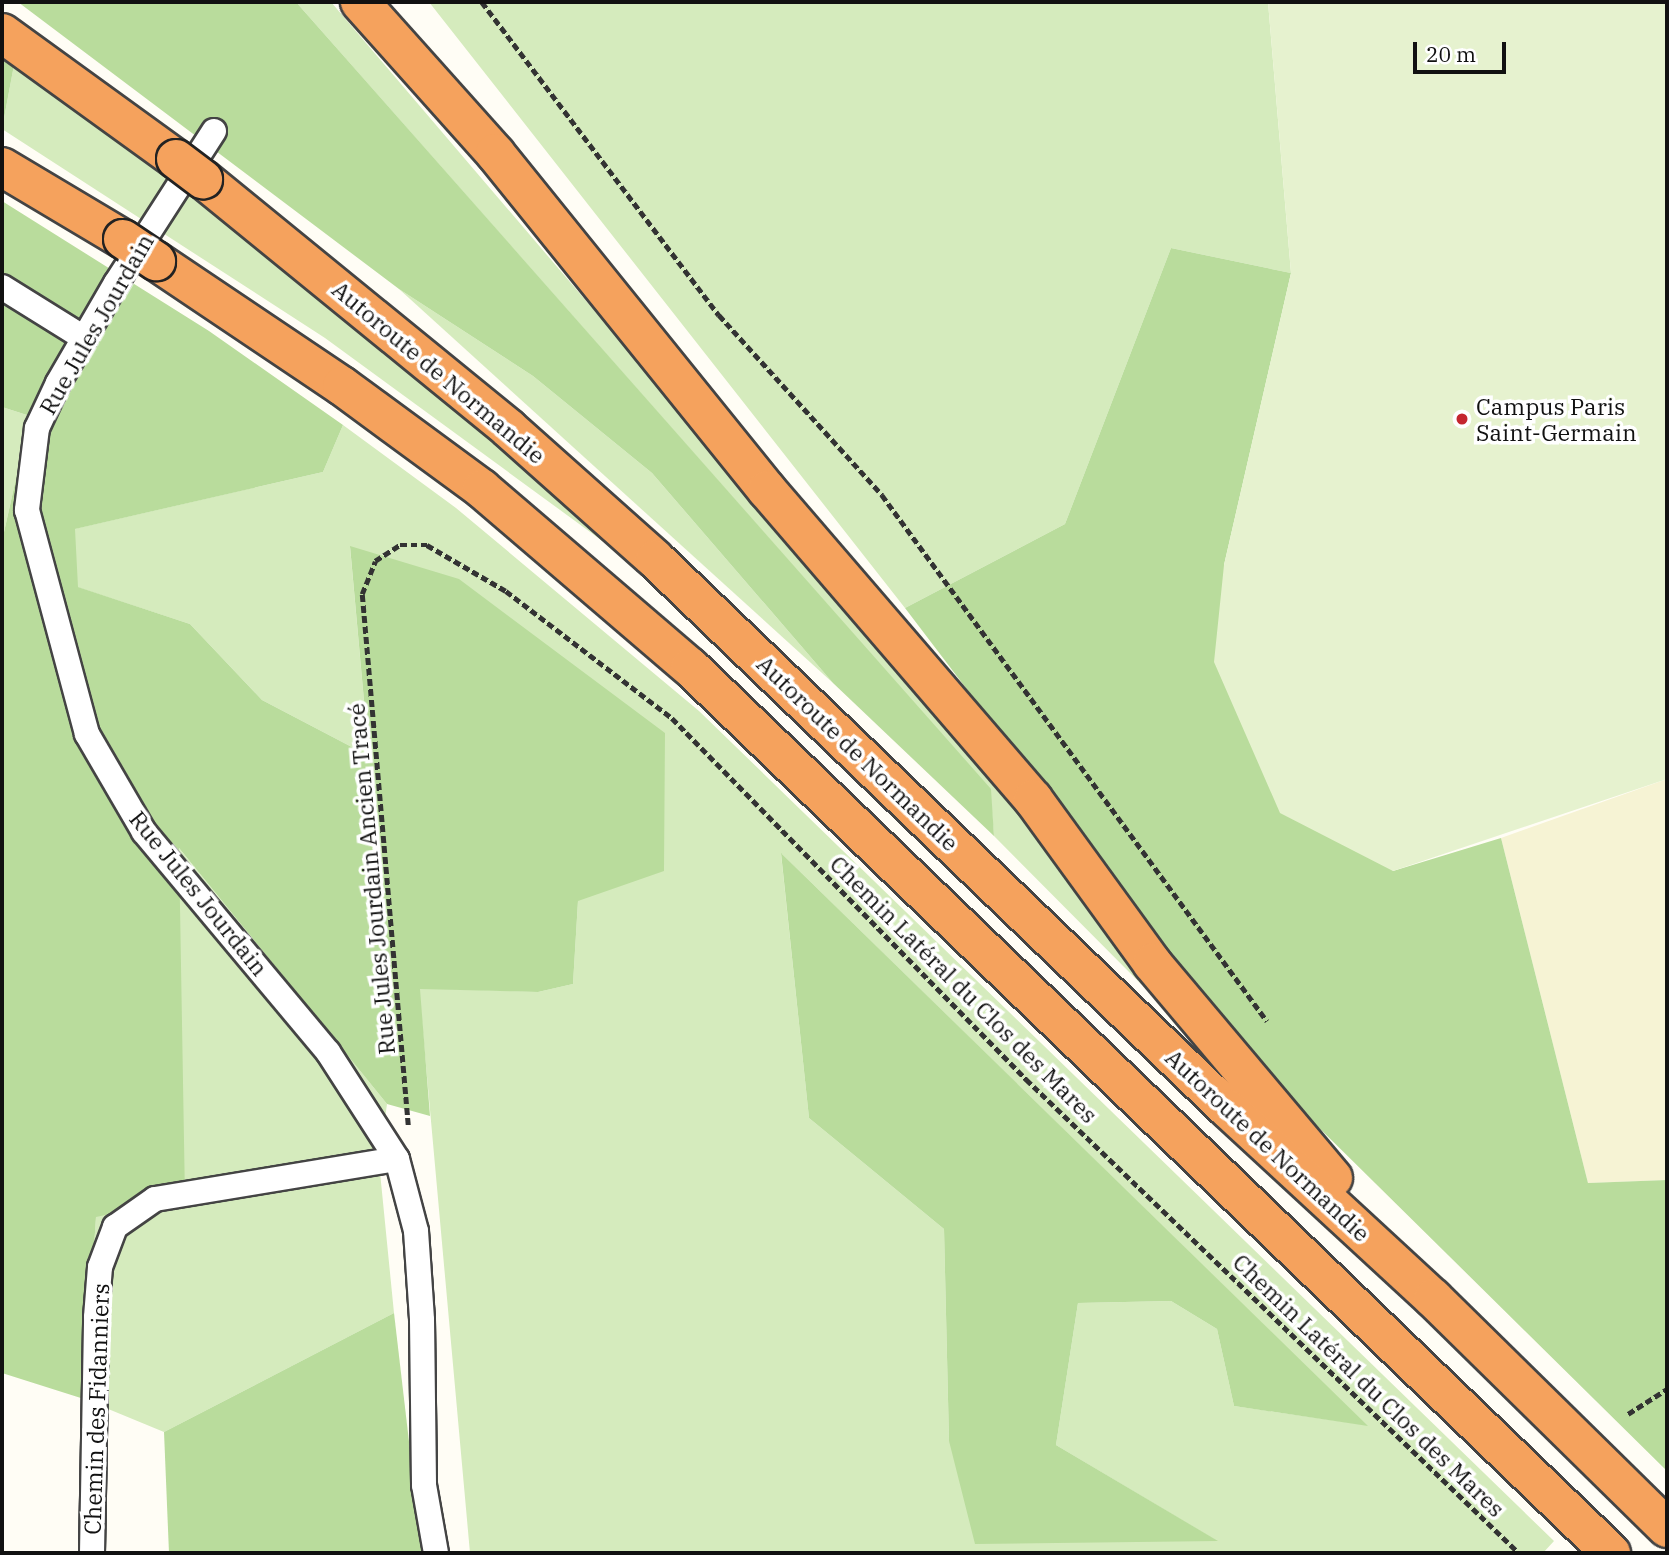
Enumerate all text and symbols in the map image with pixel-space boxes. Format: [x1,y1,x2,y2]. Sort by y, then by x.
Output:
scale bar [1417,28,1510,72]
text: 20 m [1426,40,1476,68]
street label: Rue Jules Jourdain [33,229,159,419]
street label: Autoroute de Normandie [327,275,551,469]
place label: Campus Paris Saint-Germain [1476,392,1637,446]
marker: Campus Paris Saint-Germain [1454,411,1470,427]
street label: Autoroute de Normandie [752,650,964,856]
street label: Rue Jules Jourdain Ancien Tracé [342,702,400,1056]
street label: Rue Jules Jourdain [124,805,274,981]
street label: Chemin Latéral du Clos des Mares [825,850,1103,1128]
street label: Autoroute de Normandie [1160,1043,1376,1247]
street label: Chemin Latéral du Clos des Mares [1228,1248,1510,1522]
street label: Chemin des Fidanniers [78,1283,114,1535]

